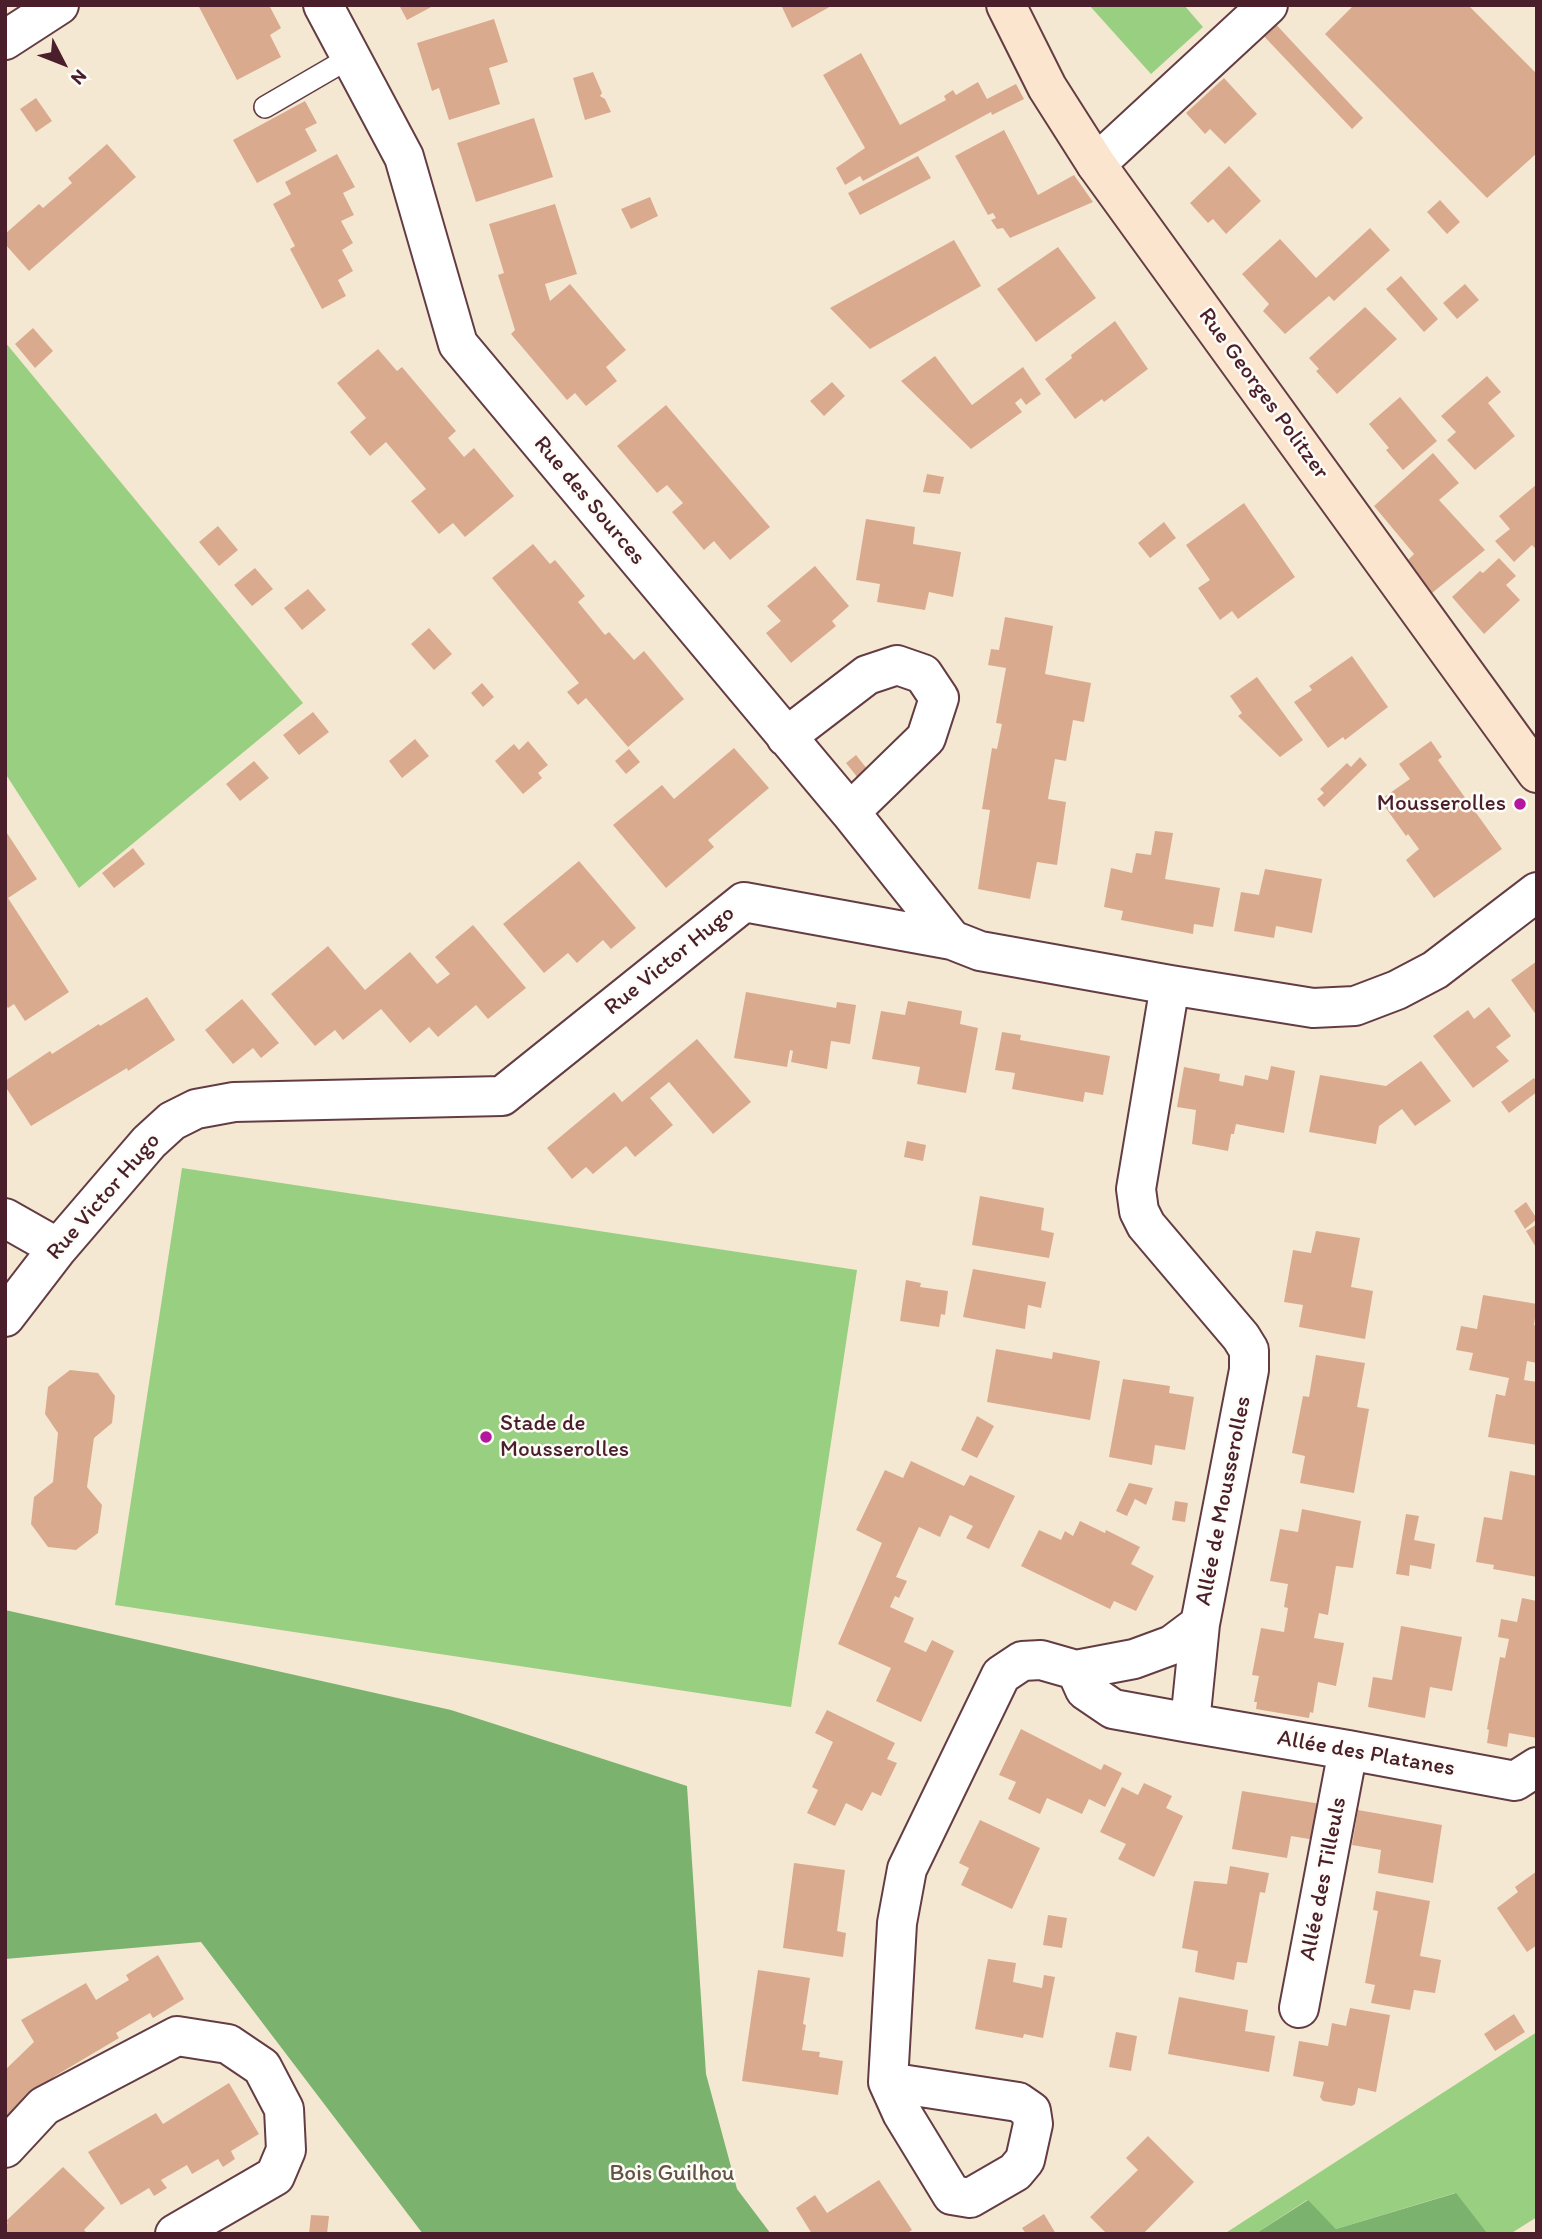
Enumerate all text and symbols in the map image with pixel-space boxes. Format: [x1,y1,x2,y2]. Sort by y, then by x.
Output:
north arrow [28,28,98,98]
text: N [66,65,92,90]
street label: Rue Georges Politzer [1192,303,1334,485]
street label: Rue des Sources [527,431,651,571]
place label: Mousserolles [1377,790,1506,818]
marker: Mousserolles [1512,796,1528,812]
street label: Rue Victor Hugo [599,900,741,1022]
street label: Rue Victor Hugo [41,1128,167,1266]
street label: Allée de Mousserolles [1190,1394,1258,1608]
place label: Stade de Mousserolles [500,1410,629,1464]
marker: Stade de Mousserolles [478,1429,494,1445]
street label: Allée des Platanes [1275,1725,1457,1783]
street label: Allée des Tilleuls [1295,1795,1353,1963]
park label: Bois Guilhou [609,2160,735,2188]

